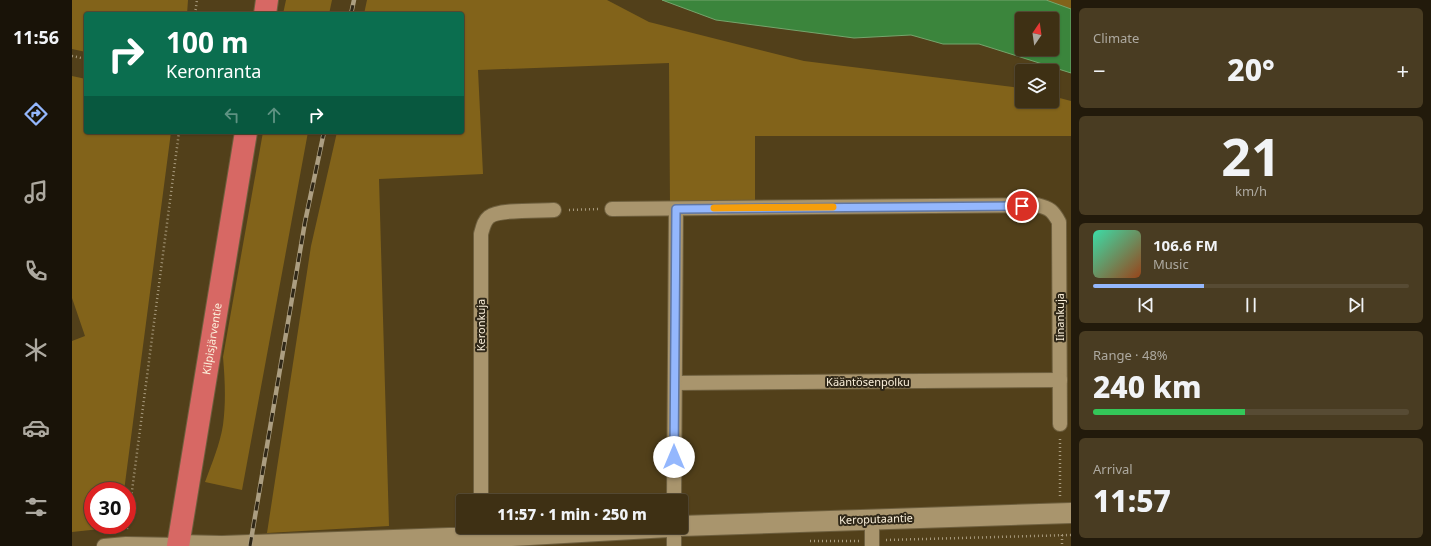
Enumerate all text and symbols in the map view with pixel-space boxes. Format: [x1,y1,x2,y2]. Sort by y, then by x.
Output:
north arrow [1015,12,1059,56]
map controls [1015,12,1059,108]
text: 100 m [166,23,249,61]
text: 11:56 [13,25,59,49]
icon: right [100,28,152,80]
text: Climate [1093,29,1139,47]
text: 20° [1227,49,1275,90]
text: − [1093,55,1106,85]
text: + [1396,55,1409,85]
text: Keronranta [166,59,261,83]
button: layers [1015,64,1059,108]
icon: directions [22,100,50,128]
icon: left [221,104,243,126]
icon: ahead [263,104,285,126]
icon: right [305,104,327,126]
text: 21 [1221,120,1281,191]
icon: music [22,178,50,206]
text: km/h [1235,182,1267,200]
pin [1005,189,1039,223]
icon: arrive [1011,195,1033,217]
text: 106.6 FM [1153,235,1218,255]
text: Music [1153,255,1189,273]
icon: phone [22,257,50,285]
street label: Iinankuja [1052,293,1067,341]
icon: previous [1135,294,1157,316]
icon: pause [1240,294,1262,316]
icon: next [1345,294,1367,316]
street label: Keronkuja [473,299,488,351]
street label: Kilpisjärventie [198,302,225,376]
icon: climate [22,336,50,364]
text: Range · 48% [1093,346,1168,364]
text: 240 km [1093,366,1202,407]
street label: Kääntösenpolku [826,374,910,389]
icon: car [22,414,50,442]
position arrow [653,436,695,478]
text: Arrival [1093,460,1133,478]
text: 11:57 [1093,480,1171,521]
speed limit sign: 30 [84,482,136,534]
icon: filters [22,493,50,521]
text: 11:57 · 1 min · 250 m [497,504,647,524]
street label: Keroputaantie [839,510,913,527]

